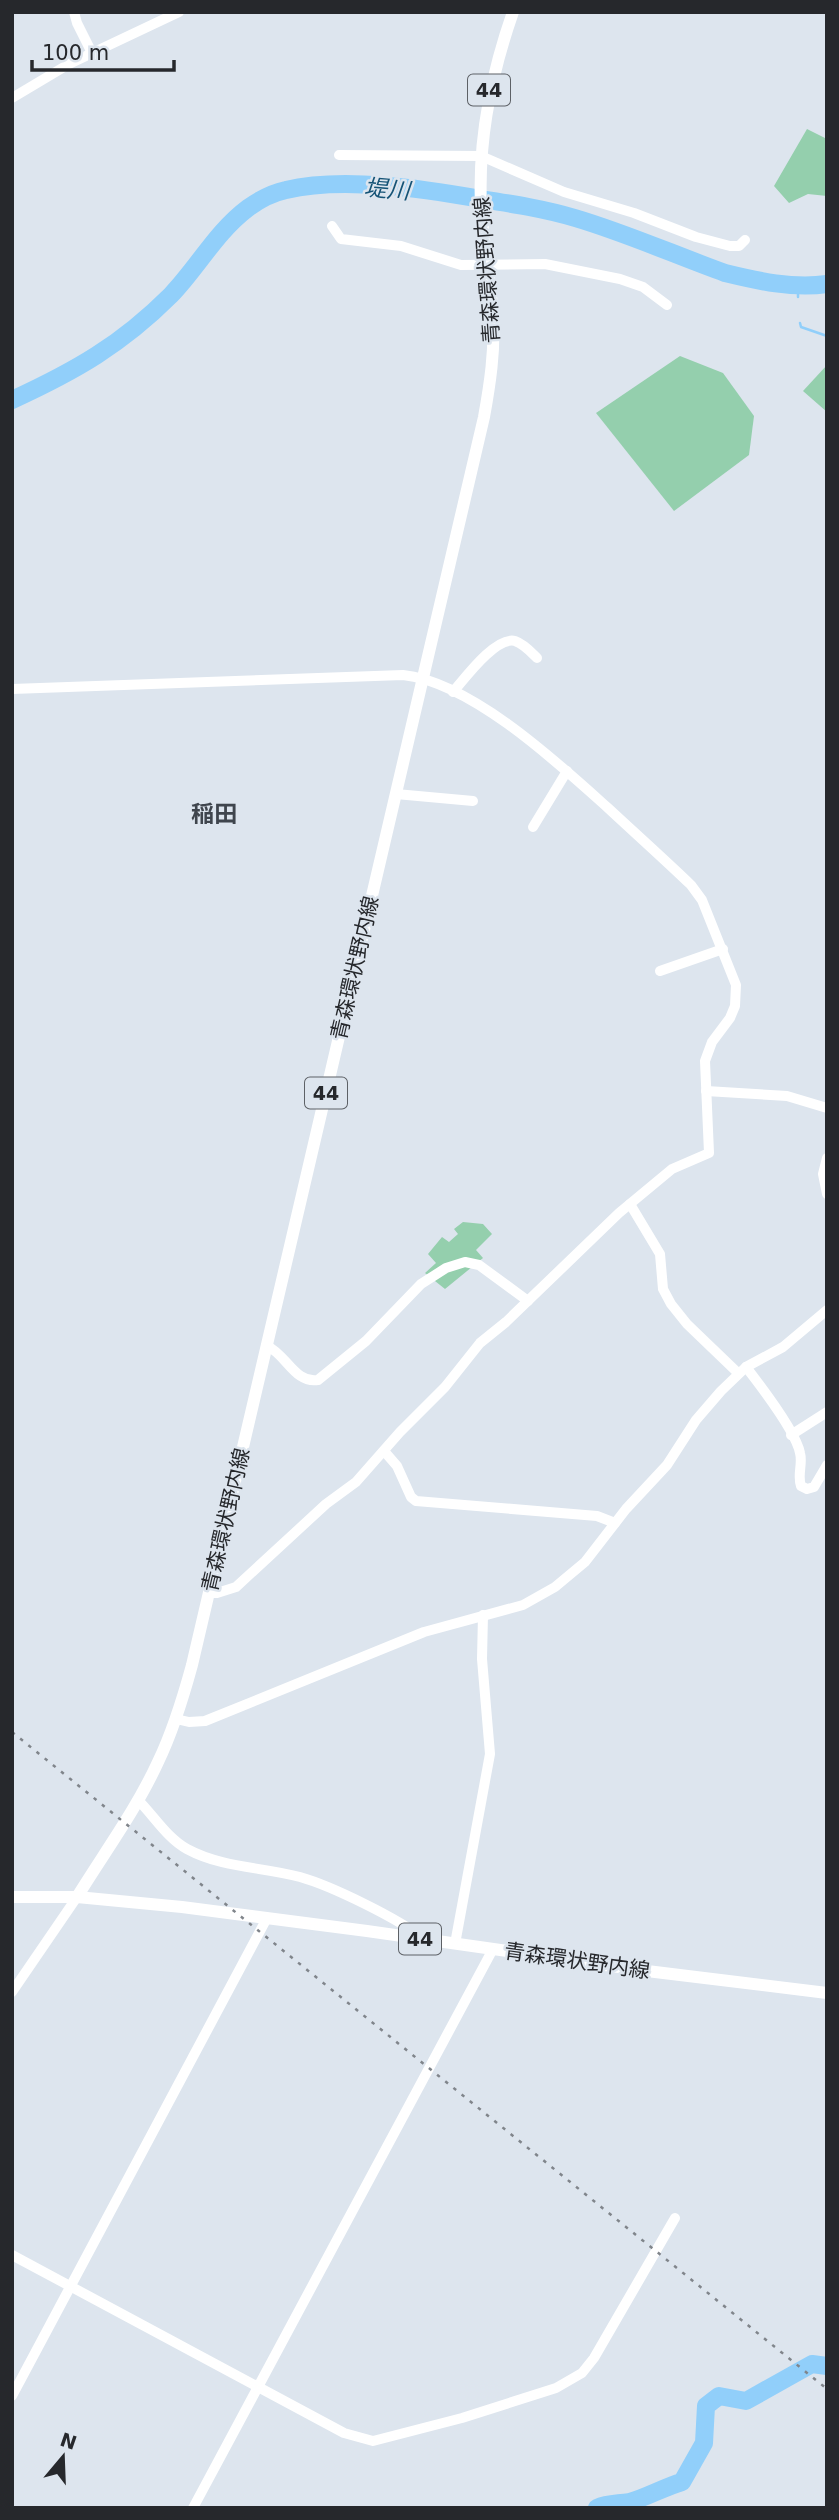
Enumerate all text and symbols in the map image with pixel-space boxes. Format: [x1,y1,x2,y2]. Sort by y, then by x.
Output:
scale bar [32,28,173,72]
text: 100 m [42,41,109,65]
road number: 44 [468,74,510,106]
water label: 堤川 [363,174,414,204]
street label: 青森環状野内線 [470,196,504,344]
district label: 稲田 [191,801,237,827]
street label: 青森環状野内線 [327,894,383,1042]
road number: 44 [305,1078,347,1108]
street label: 青森環状野内線 [198,1446,254,1594]
road number: 44 [399,1924,441,1954]
street label: 青森環状野内線 [503,1939,651,1983]
north arrow [28,2422,98,2492]
text: N [57,2428,80,2454]

